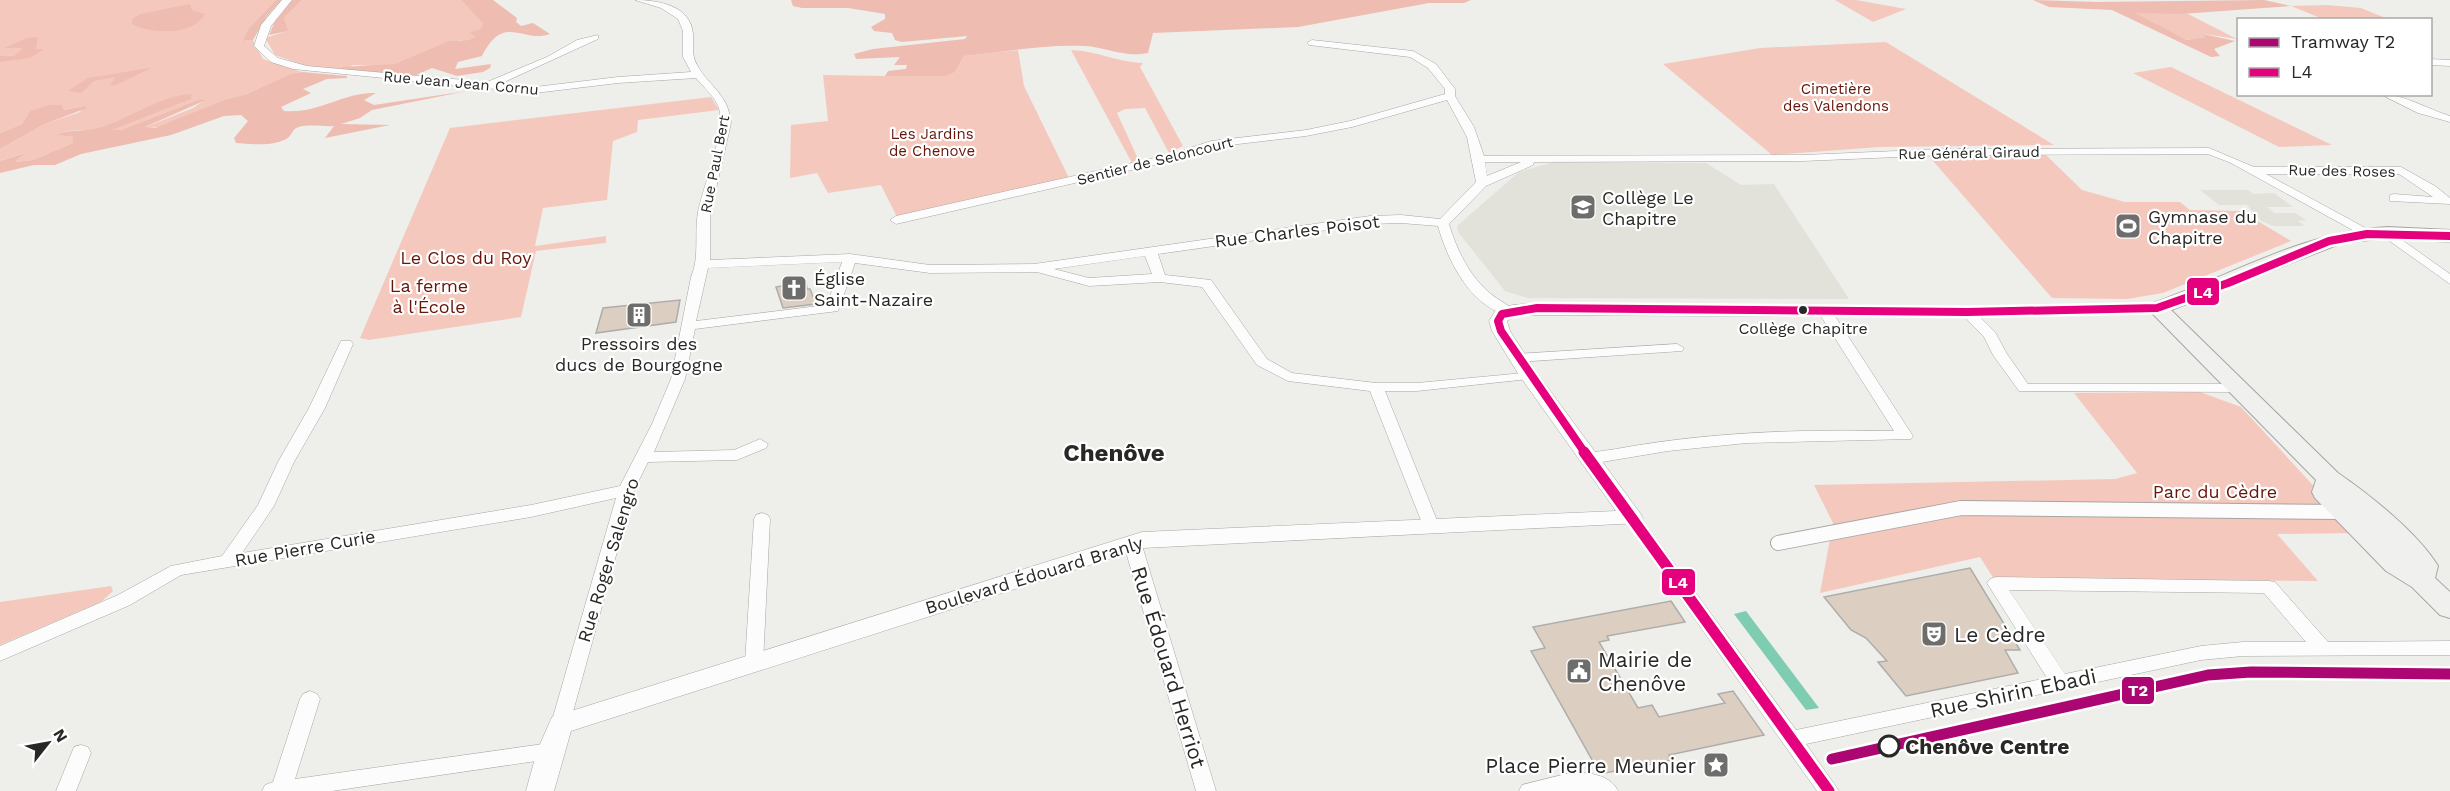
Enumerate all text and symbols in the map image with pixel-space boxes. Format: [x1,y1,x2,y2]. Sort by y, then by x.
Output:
legend [2237,18,2432,96]
text: Tramway T2 [2291,31,2395,52]
text: L4 [2291,61,2312,82]
street label: Rue Jean Jean Cornu [383,67,539,99]
park label: Cimetière des Valendons [1783,80,1889,115]
street label: Rue Paul Bert [697,113,733,214]
park label: Les Jardins de Chenove [889,125,975,160]
street label: Sentier de Seloncourt [1075,133,1236,189]
street label: Rue Général Giraud [1898,143,2040,163]
street label: Rue des Roses [2288,161,2396,181]
place label: Collège Le Chapitre [1602,187,1694,229]
school or university icon: Collège Le Chapitre [1568,192,1598,222]
place label: Gymnase du Chapitre [2148,206,2257,248]
street label: Rue Charles Poisot [1213,210,1381,252]
sports icon: Gymnase du Chapitre [2113,211,2143,241]
park label: Le Clos du Roy [400,247,532,268]
place label: Église Saint-Nazaire [814,268,933,310]
church icon: Église Saint-Nazaire [779,273,809,303]
park label: La ferme à l'École [390,275,468,317]
line badge: L4 [2186,277,2220,306]
text: L4 [2193,283,2213,302]
building icon: Pressoirs des ducs de Bourgogne [624,300,654,330]
marker: Collège Chapitre [1797,304,1809,316]
place label: Collège Chapitre [1738,319,1868,338]
place label: Pressoirs des ducs de Bourgogne [555,333,723,375]
district label: Chenôve [1063,439,1165,467]
street label: Rue Roger Salengro [573,475,643,645]
park label: Parc du Cèdre [2153,481,2277,502]
street label: Rue Pierre Curie [233,525,377,571]
street label: Boulevard Édouard Branly [923,532,1146,618]
street label: Rue Édouard Herriot [1126,563,1212,771]
line badge: L4 [1661,568,1696,596]
text: L4 [1668,573,1688,592]
theatre icon: Le Cèdre [1919,619,1949,649]
place label: Le Cèdre [1954,622,2046,647]
place label: Mairie de Chenôve [1598,647,1692,696]
public building icon: Mairie de Chenôve [1564,656,1594,686]
street label: Rue Shirin Ebadi [1927,663,2099,723]
line badge: T2 [2121,676,2155,705]
text: T2 [2128,681,2148,700]
north arrow [18,713,78,773]
text: N [49,726,72,746]
place label: Chenôve Centre [1905,734,2069,759]
marker: Chenôve Centre [1878,735,1900,757]
place icon: Place Pierre Meunier [1701,750,1731,780]
place label: Place Pierre Meunier [1485,753,1696,778]

